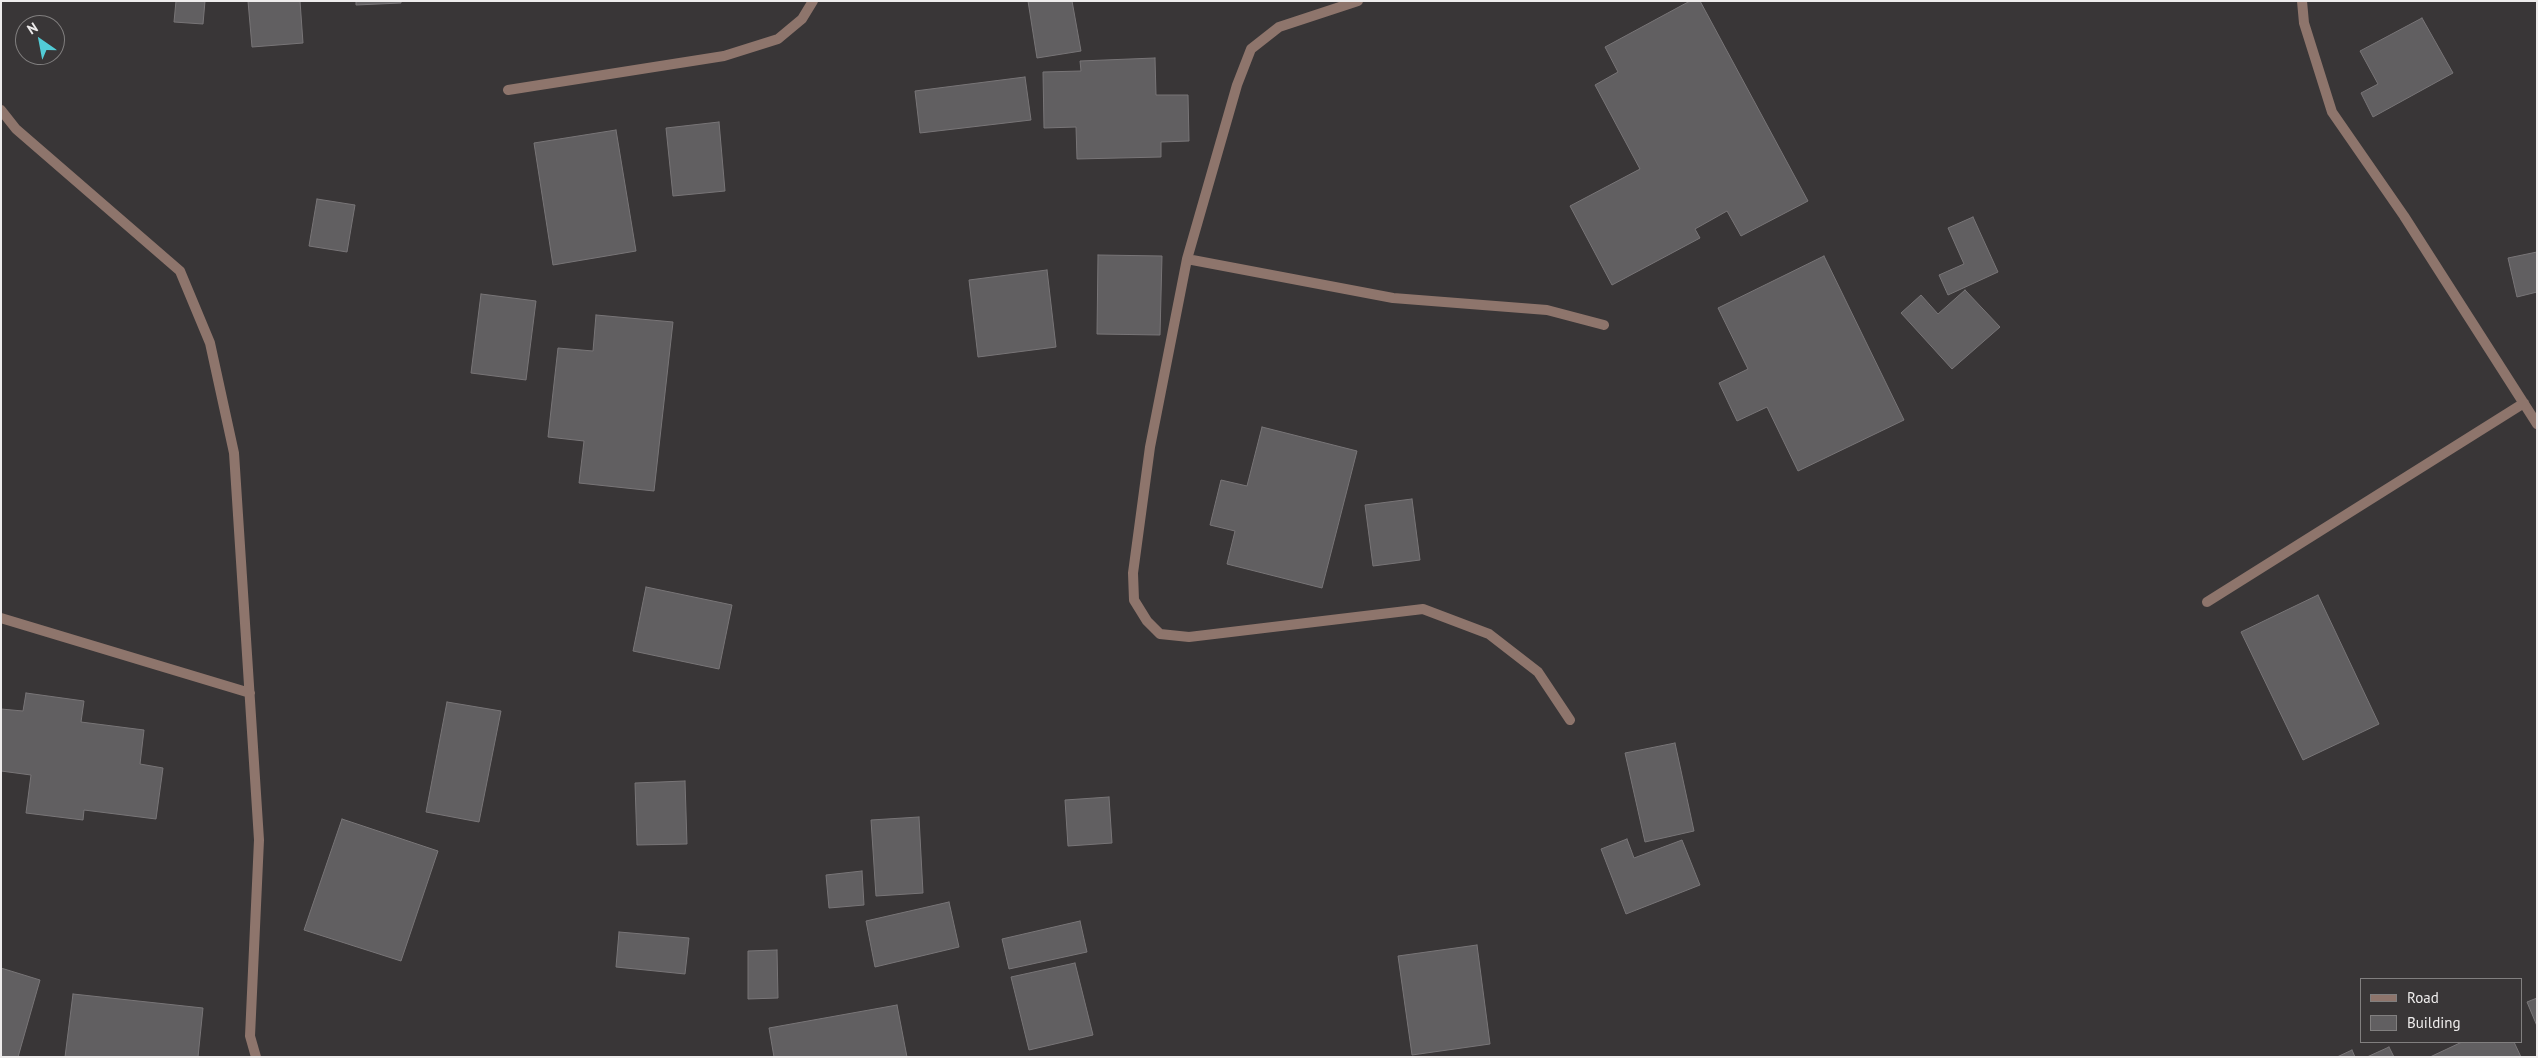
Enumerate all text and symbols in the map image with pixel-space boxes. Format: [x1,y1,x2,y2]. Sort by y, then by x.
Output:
north arrow [15,15,65,65]
text: N [24,18,41,38]
legend [2360,978,2523,1043]
text: Road [2407,988,2439,1007]
text: Building [2407,1013,2461,1032]

